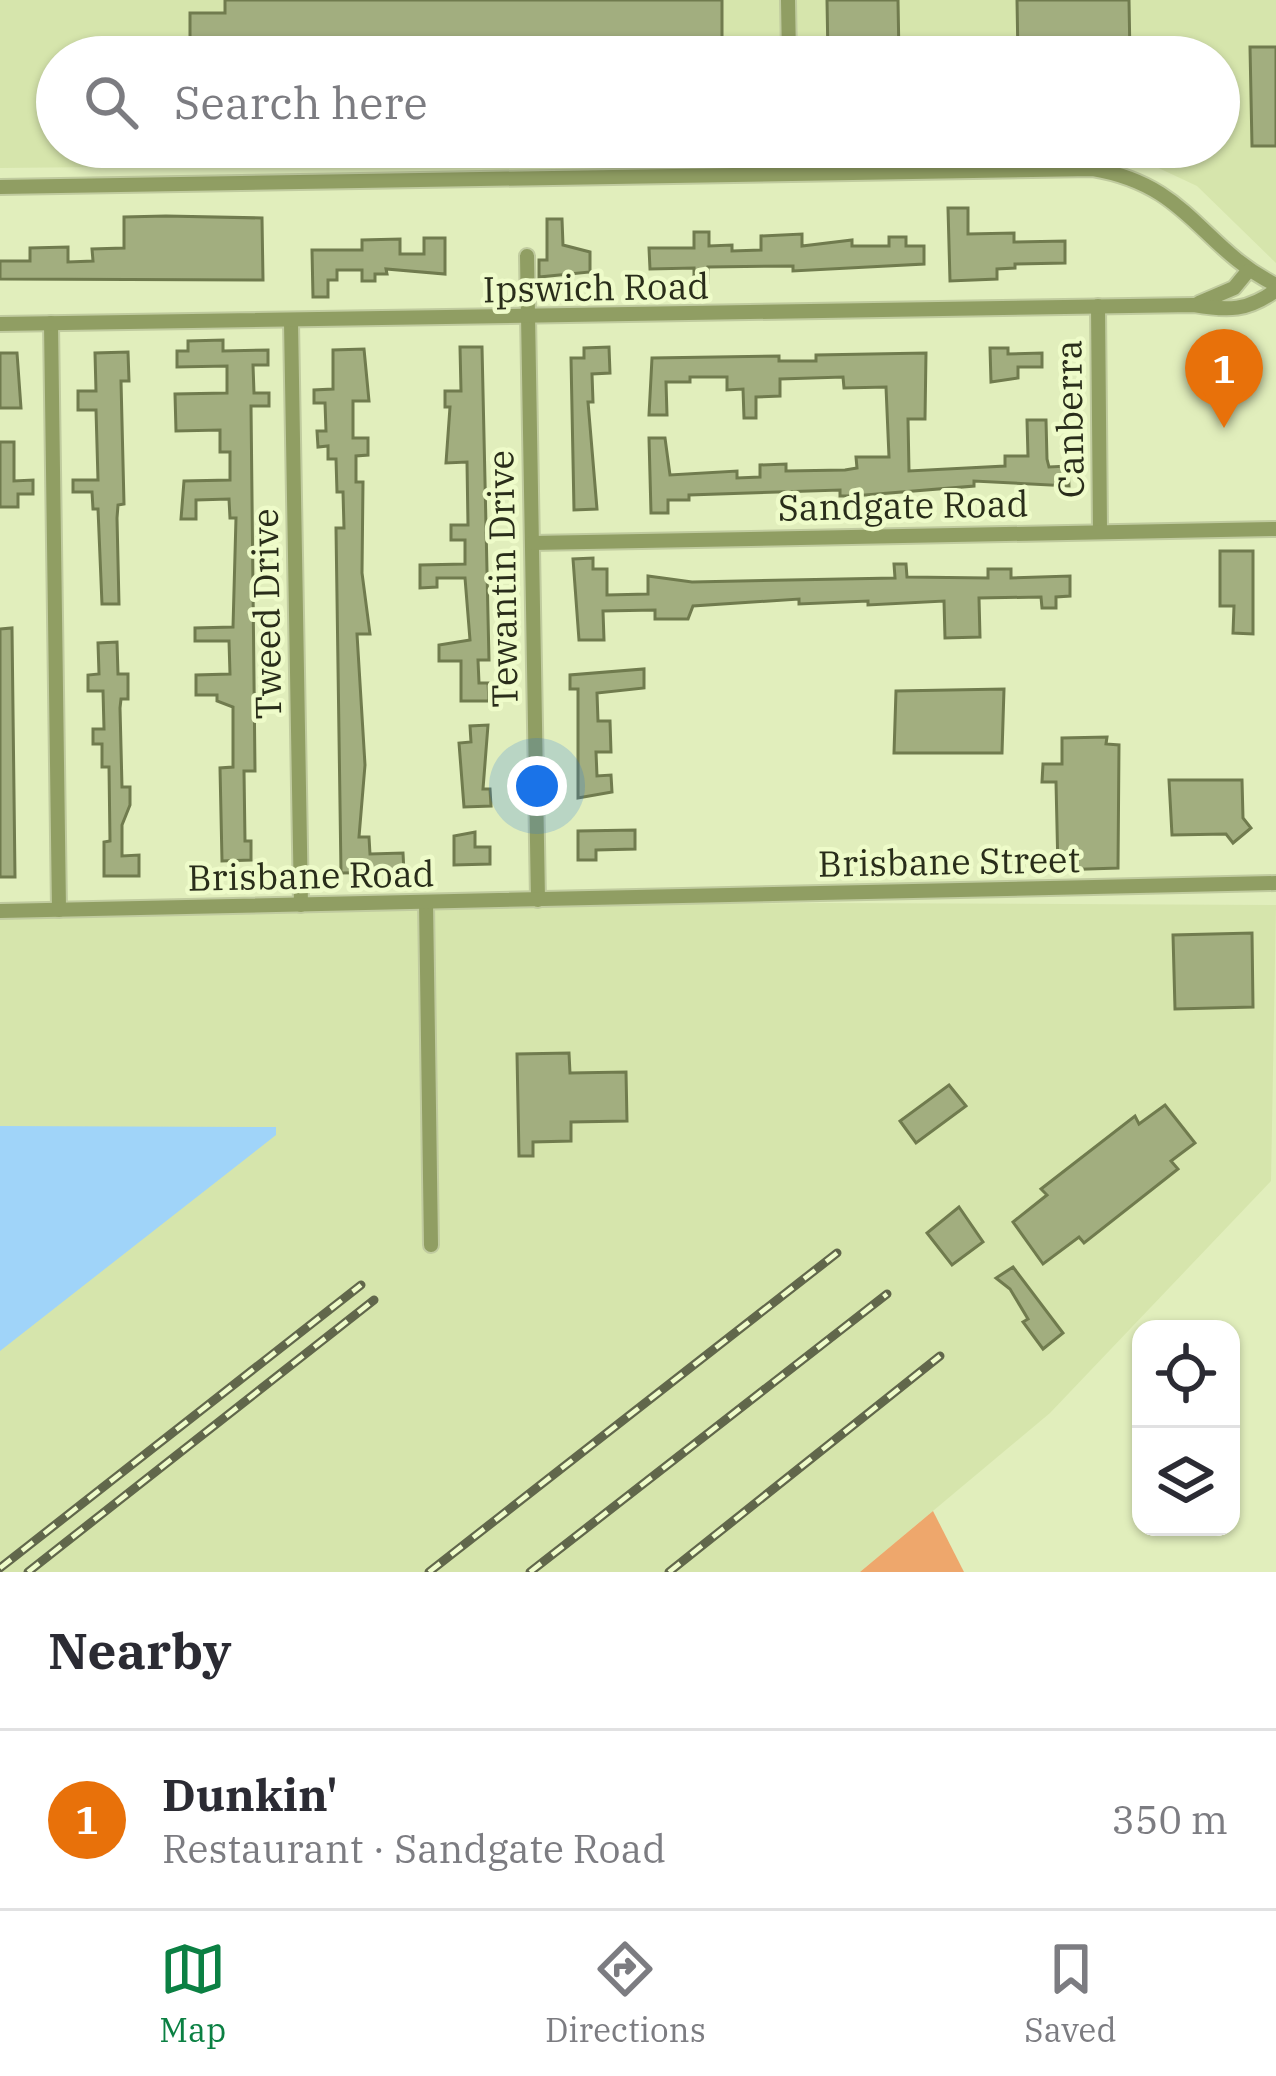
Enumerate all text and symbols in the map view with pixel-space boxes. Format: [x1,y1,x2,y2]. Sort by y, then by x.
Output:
search box [36,36,1240,168]
icon: search [78,69,144,135]
text: Search here [174,73,428,131]
street label: Ipswich Road [482,262,710,312]
pin: 1 [1185,329,1263,428]
street label: Canberra [1044,339,1094,499]
street label: Tewantin Drive [476,450,528,708]
street label: Sandgate Road [777,479,1029,531]
street label: Tweed Drive [241,508,291,720]
your location [507,756,567,816]
street label: Brisbane Street [817,835,1081,887]
street label: Brisbane Road [187,849,435,901]
map controls [1132,1320,1240,1536]
button: locate [1132,1320,1240,1428]
button: layers [1132,1428,1240,1536]
text: Nearby [48,1617,232,1683]
text: Dunkin' [162,1765,338,1823]
text: 1 [75,1794,99,1845]
text: 350 m [1112,1794,1228,1845]
text: Restaurant · Sandgate Road [162,1823,666,1874]
tab: Map [159,1936,226,2051]
tab: Directions [545,1936,706,2051]
tab: Saved [1024,1936,1117,2051]

